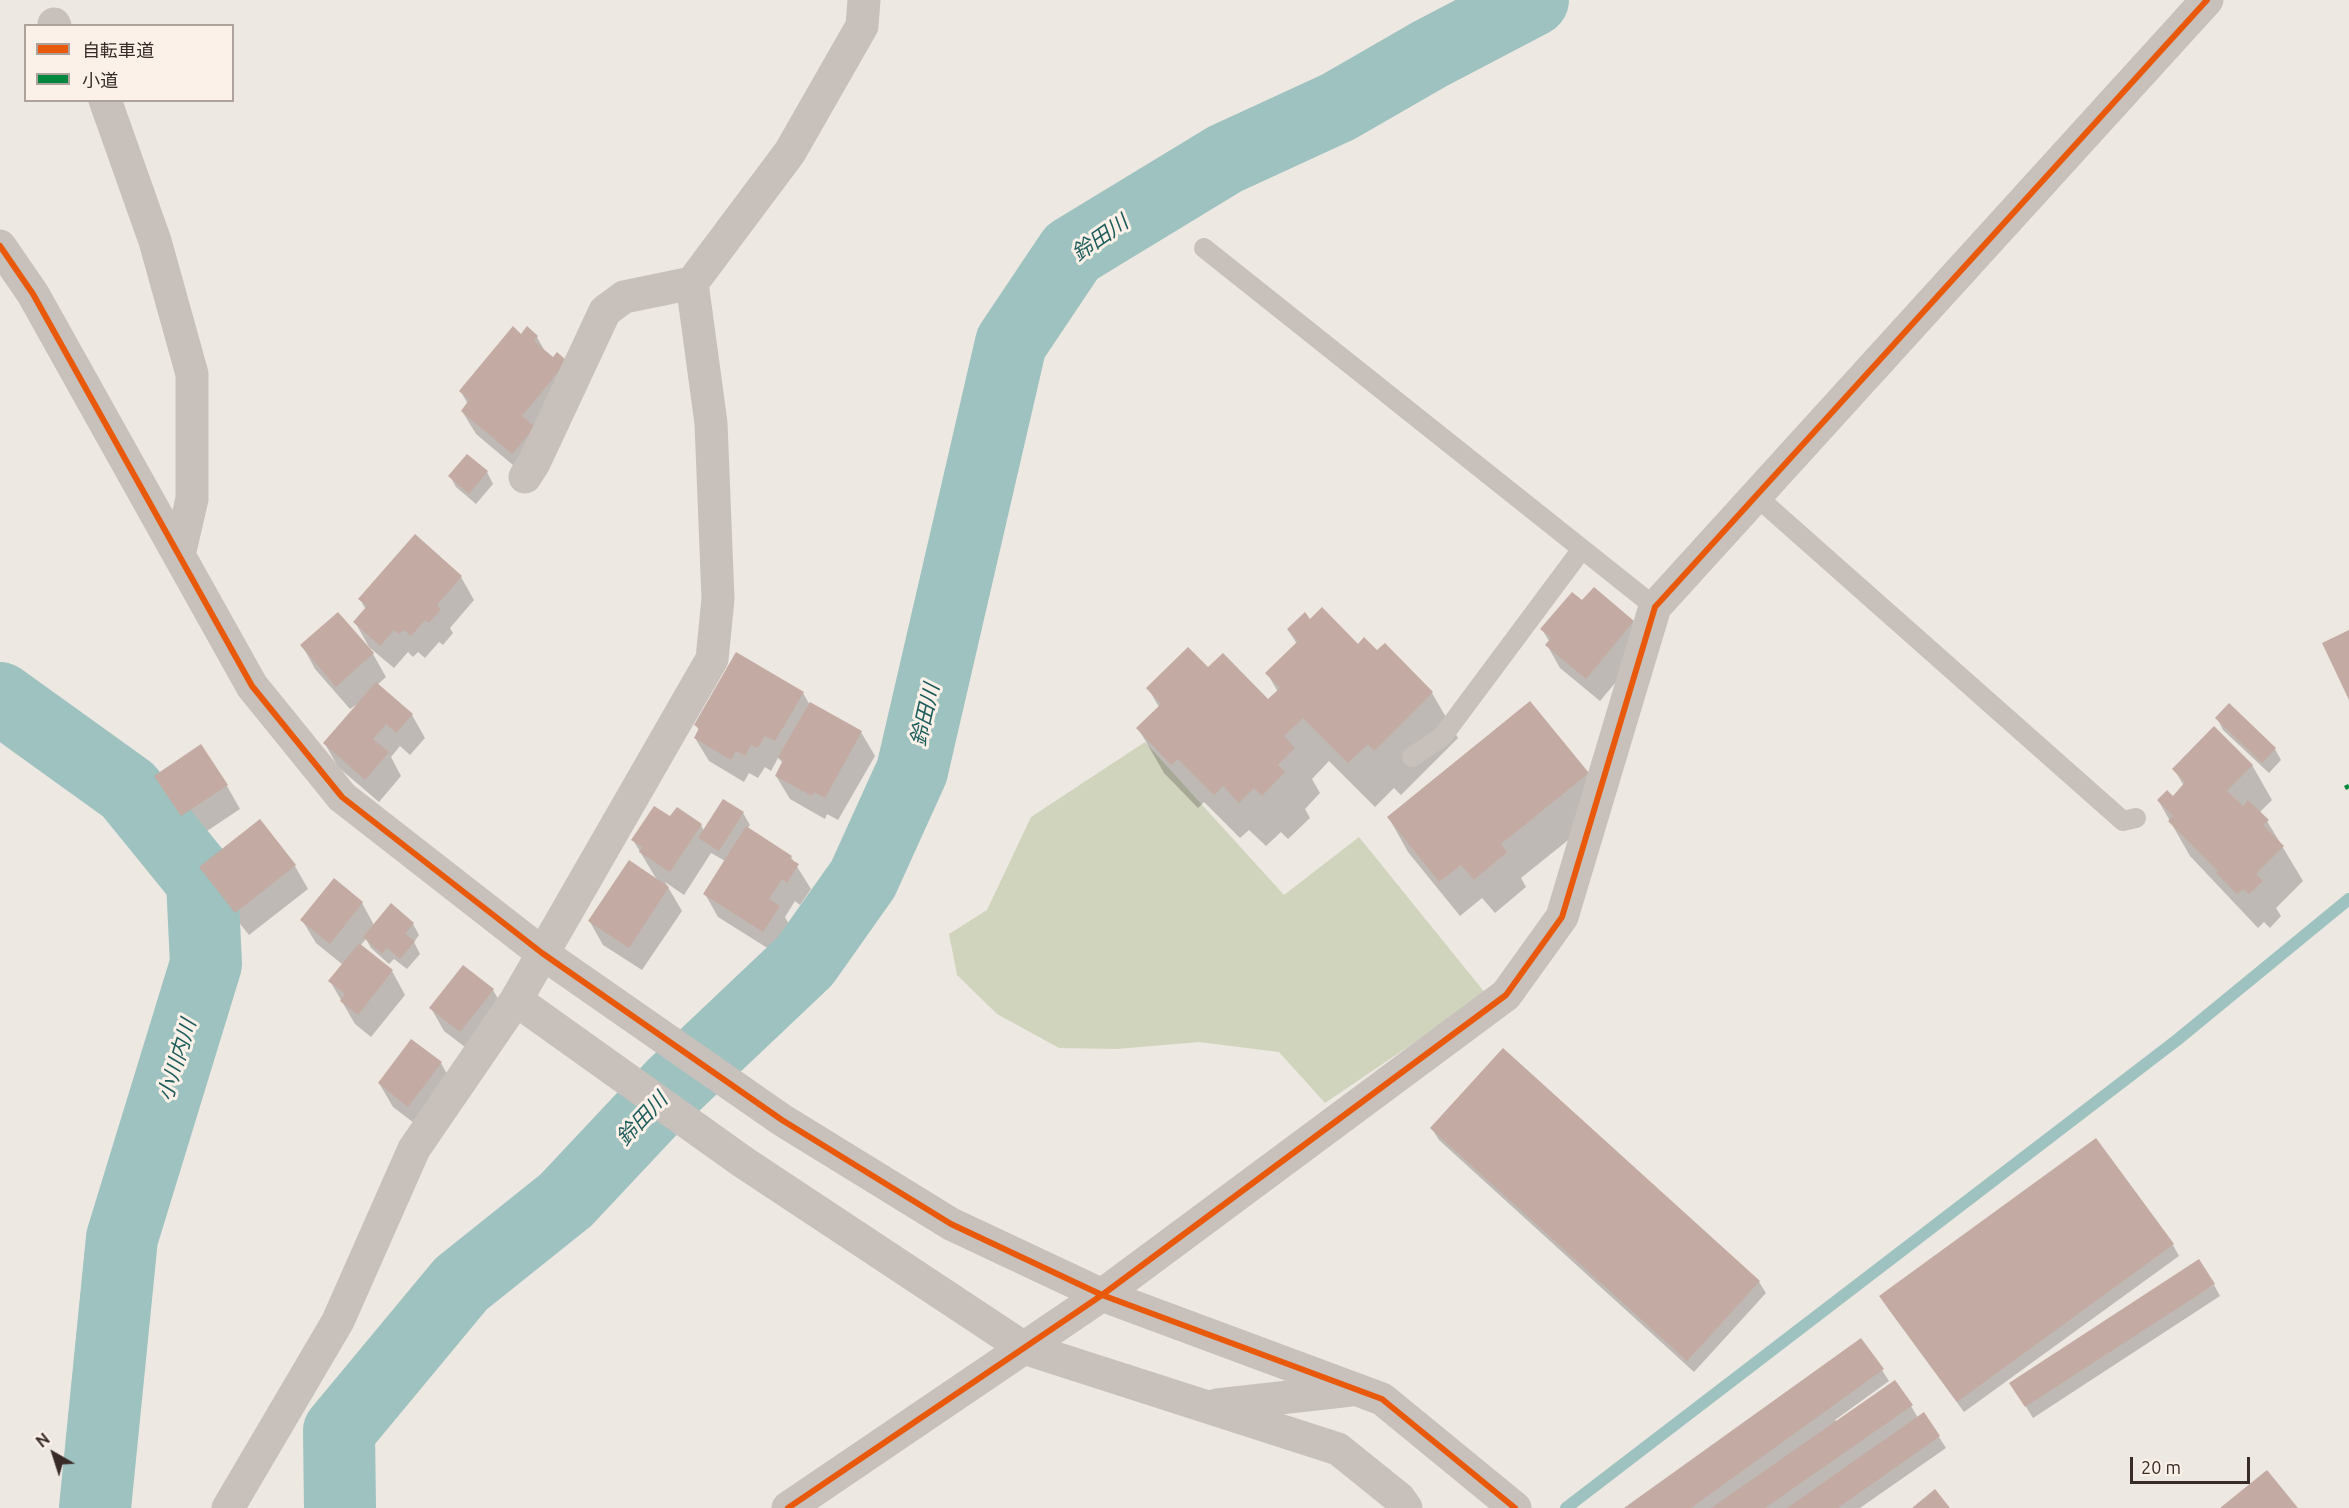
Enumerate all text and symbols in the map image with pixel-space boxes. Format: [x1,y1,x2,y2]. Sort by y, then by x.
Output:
legend [24,24,234,102]
text: 自転車道 [82,40,154,60]
text: 小道 [82,70,118,90]
water label: 鈴田川 [1067,210,1133,266]
water label: 鈴田川 [906,681,944,749]
water label: 小川内川 [153,1016,201,1104]
water label: 鈴田川 [611,1087,673,1151]
north arrow [24,1424,84,1484]
text: N [32,1429,53,1451]
scale bar [2133,1445,2253,1483]
text: 20 m [2141,1457,2181,1477]

